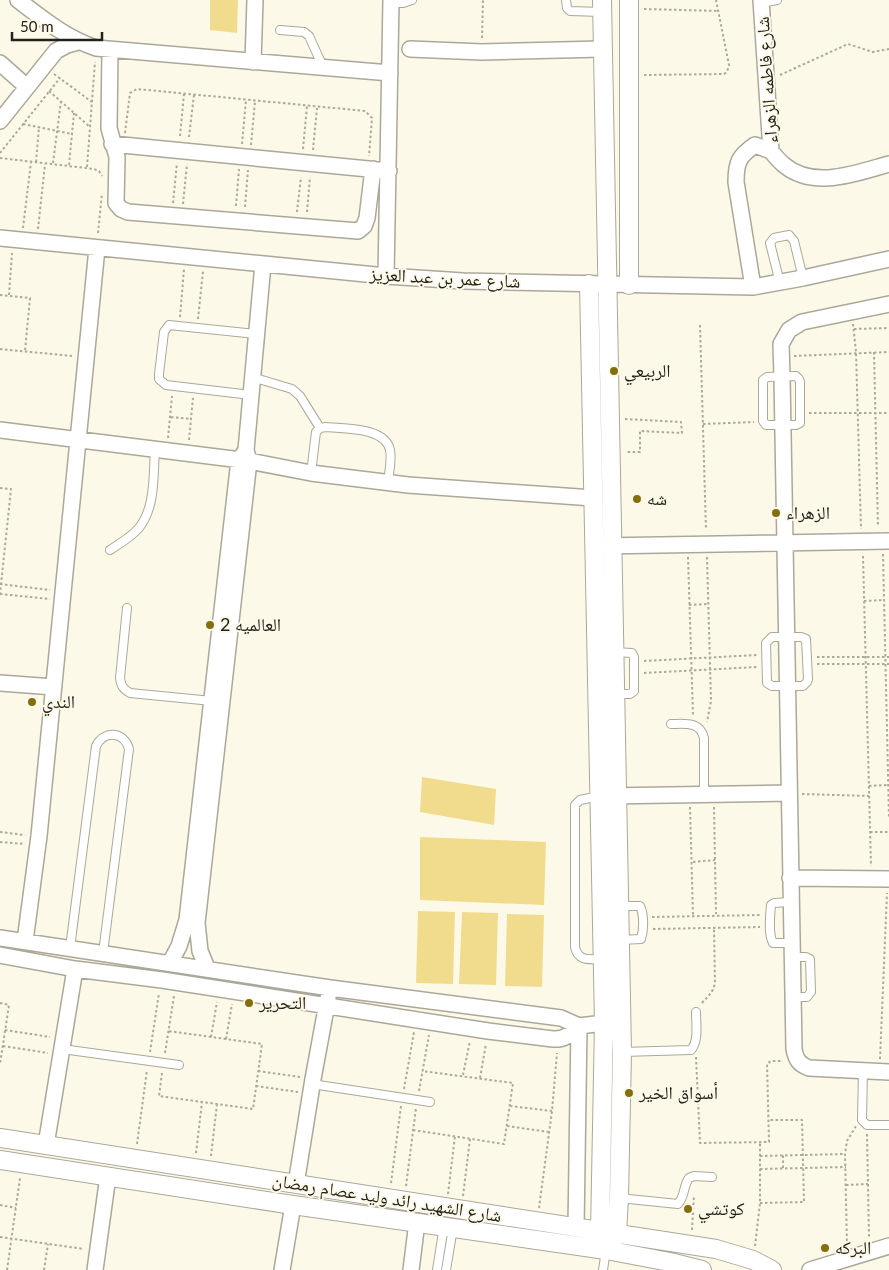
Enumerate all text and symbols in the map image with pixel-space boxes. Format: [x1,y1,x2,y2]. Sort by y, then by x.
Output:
scale bar [12,10,102,42]
street label: شارع فاطمه الزهراء [751,16,782,144]
text: 50 m [20,17,54,35]
street label: شارع عمر بن عبد العزيز [368,262,521,293]
place label: الربيعي [624,359,671,386]
marker: الربيعي [608,365,620,377]
place label: شه [647,487,667,509]
marker: شه [631,493,643,505]
place label: الزهراء [786,501,830,523]
marker: الزهراء [770,507,782,519]
place label: العالميه 2 [220,613,281,635]
marker: العالميه 2 [204,619,216,631]
place label: الندي [42,690,75,717]
marker: الندي [26,696,38,708]
place label: التحرير [258,991,306,1013]
marker: التحرير [243,997,255,1009]
place label: أسواق الخير [638,1081,718,1104]
marker: أسواق الخير [623,1087,635,1099]
street label: شارع الشهيد رائد وليد عصام رمضان [271,1168,503,1228]
place label: كوتشي [698,1197,745,1224]
marker: كوتشي [682,1203,694,1215]
place label: البركه [835,1236,871,1259]
marker: البركه [819,1242,831,1254]

